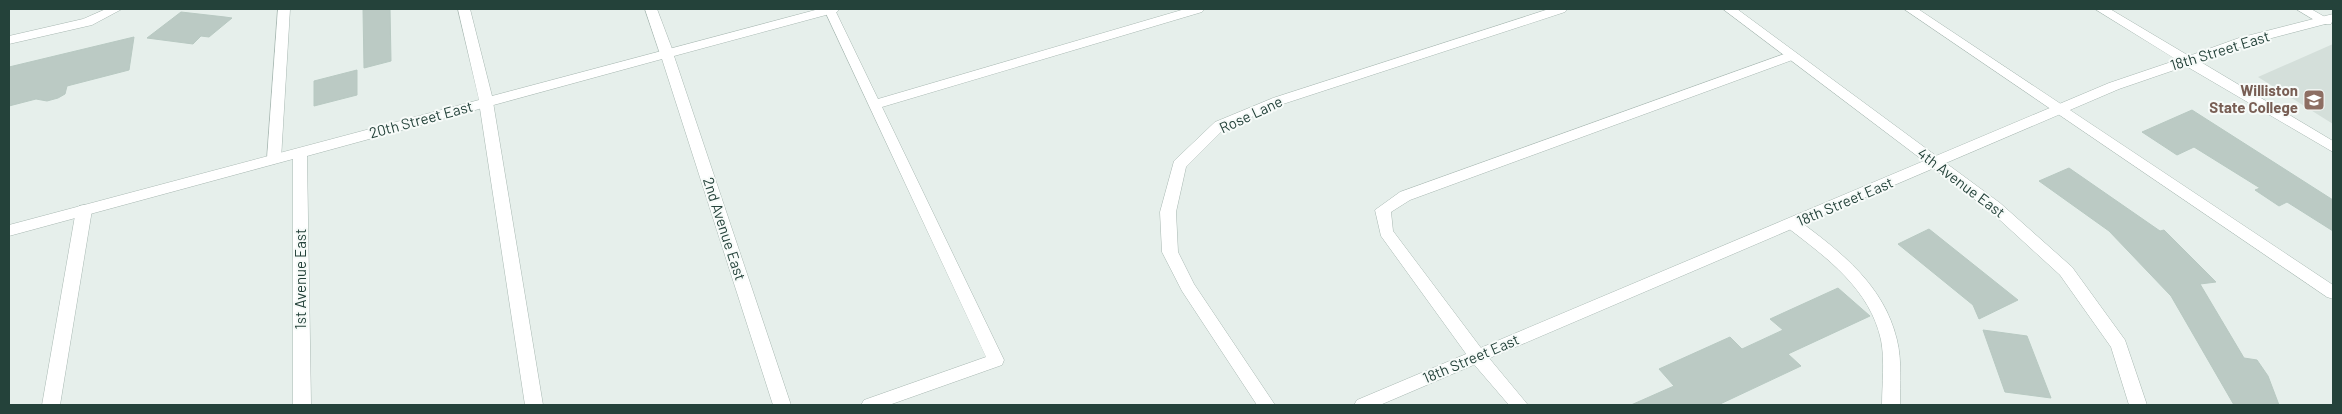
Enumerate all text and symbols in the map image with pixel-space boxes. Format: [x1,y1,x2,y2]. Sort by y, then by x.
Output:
street label: 18th Street East [2168,26,2272,74]
place label: Williston State College [2209,81,2298,116]
school or university icon: Williston State College [2302,88,2326,112]
street label: Rose Lane [1216,92,1285,137]
street label: 20th Street East [367,97,474,141]
street label: 4th Avenue East [1914,143,2009,221]
street label: 18th Street East [1794,173,1896,229]
street label: 2nd Avenue East [700,175,750,282]
street label: 1st Avenue East [291,229,309,329]
street label: 18th Street East [1420,330,1522,386]

